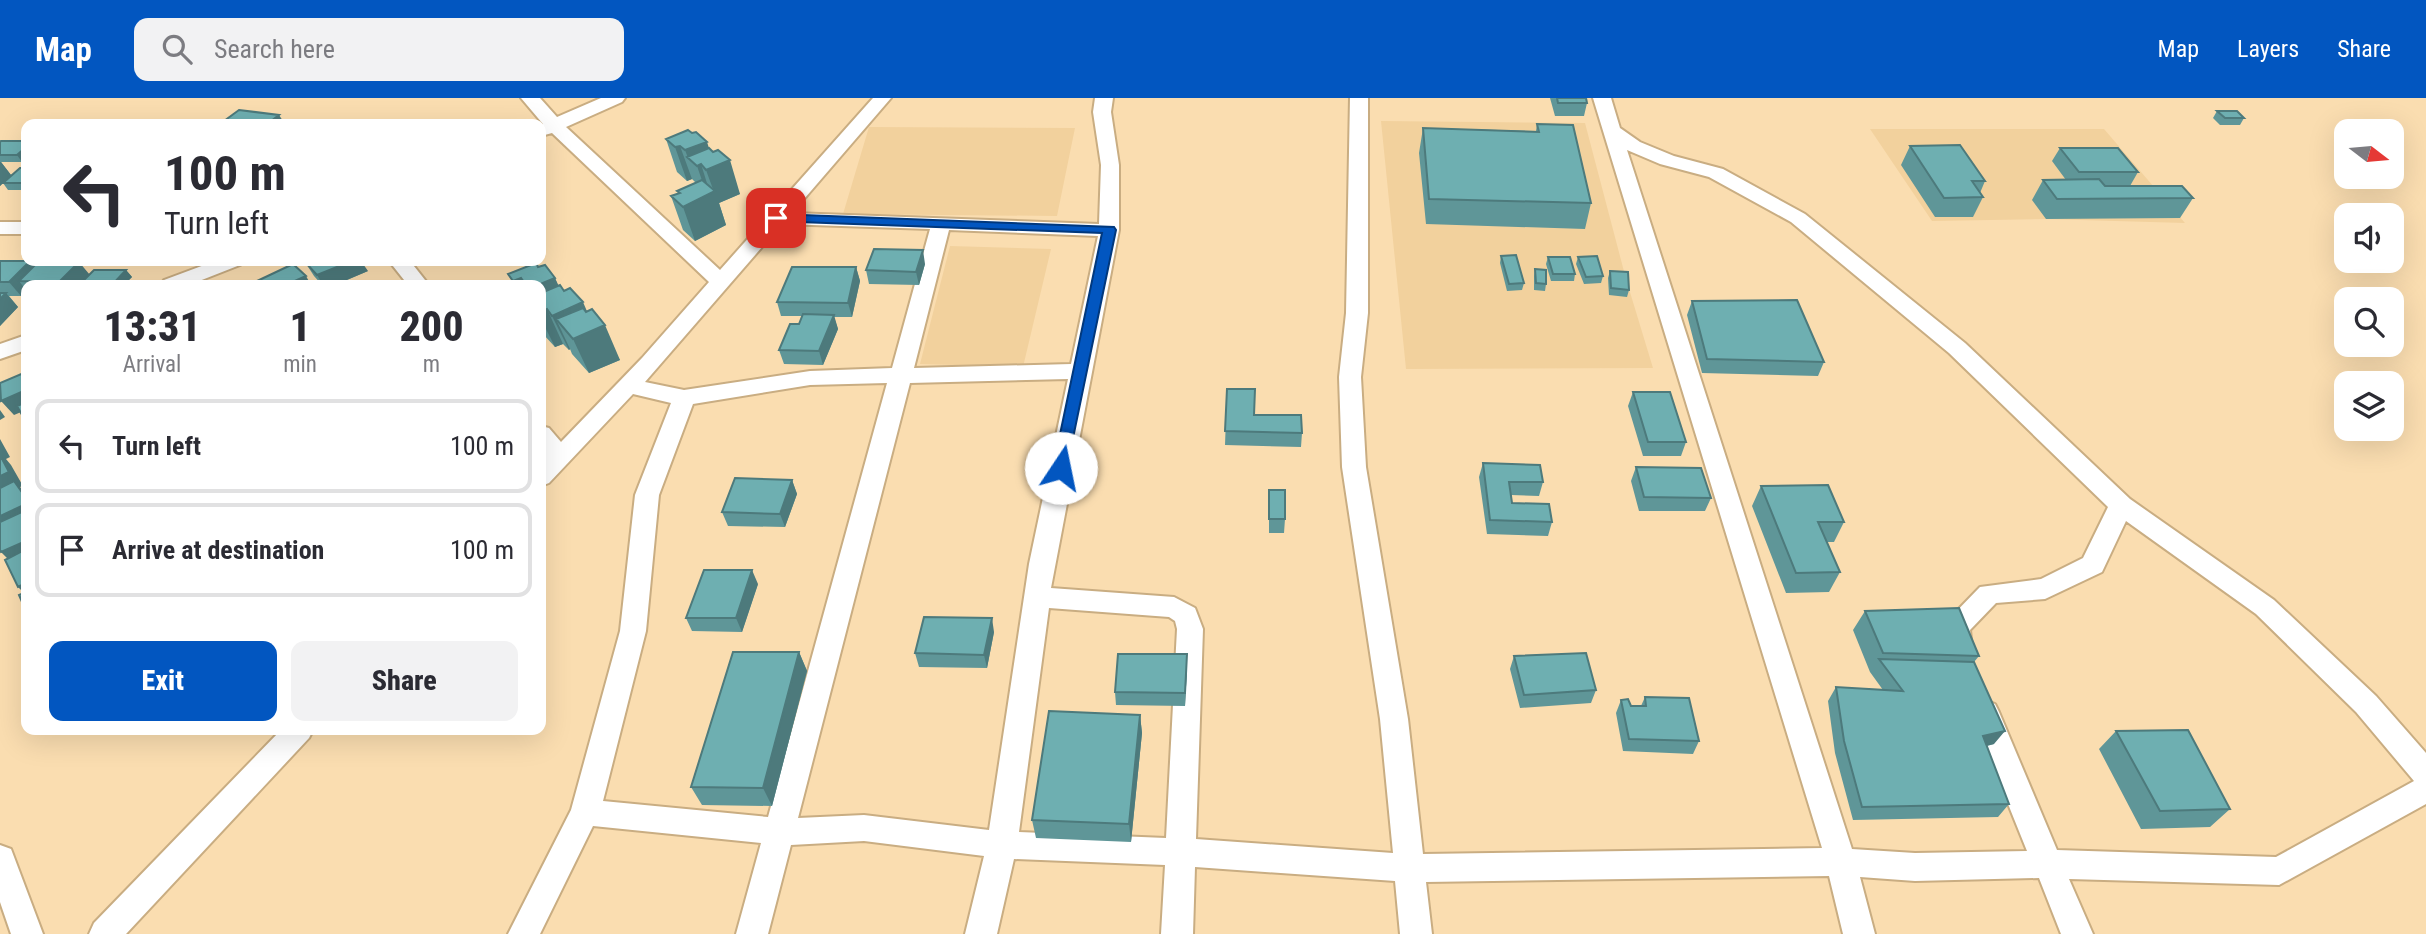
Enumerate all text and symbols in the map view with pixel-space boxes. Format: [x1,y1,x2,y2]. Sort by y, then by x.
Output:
search box [134,18,624,81]
text: Map [35,30,92,69]
icon: search [158,30,196,68]
text: Search here [214,34,335,64]
text: Map [2158,35,2199,63]
text: Layers [2237,35,2299,63]
text: Share [2337,35,2391,63]
north arrow [2334,119,2404,189]
map controls [2334,119,2404,441]
text: 100 m [164,145,286,202]
icon: left [49,147,140,238]
pin [746,188,806,248]
icon: arrive [757,199,795,237]
button: sound [2334,203,2404,273]
text: Turn left [164,204,269,242]
button: search [2334,287,2404,357]
text: 13:31 [103,302,201,351]
text: 1 [289,302,311,351]
text: 200 [399,302,464,351]
text: Arrival [123,351,181,378]
text: min [283,351,317,378]
text: m [423,351,440,378]
button: layers [2334,371,2404,441]
icon: left [53,427,91,465]
text: Turn left [112,431,201,461]
text: 100 m [450,431,514,461]
position arrow [1024,431,1098,505]
icon: arrive [53,531,91,569]
text: Arrive at destination [112,535,324,565]
text: 100 m [450,535,514,565]
button: Exit [49,641,277,721]
button: Share [291,641,518,721]

